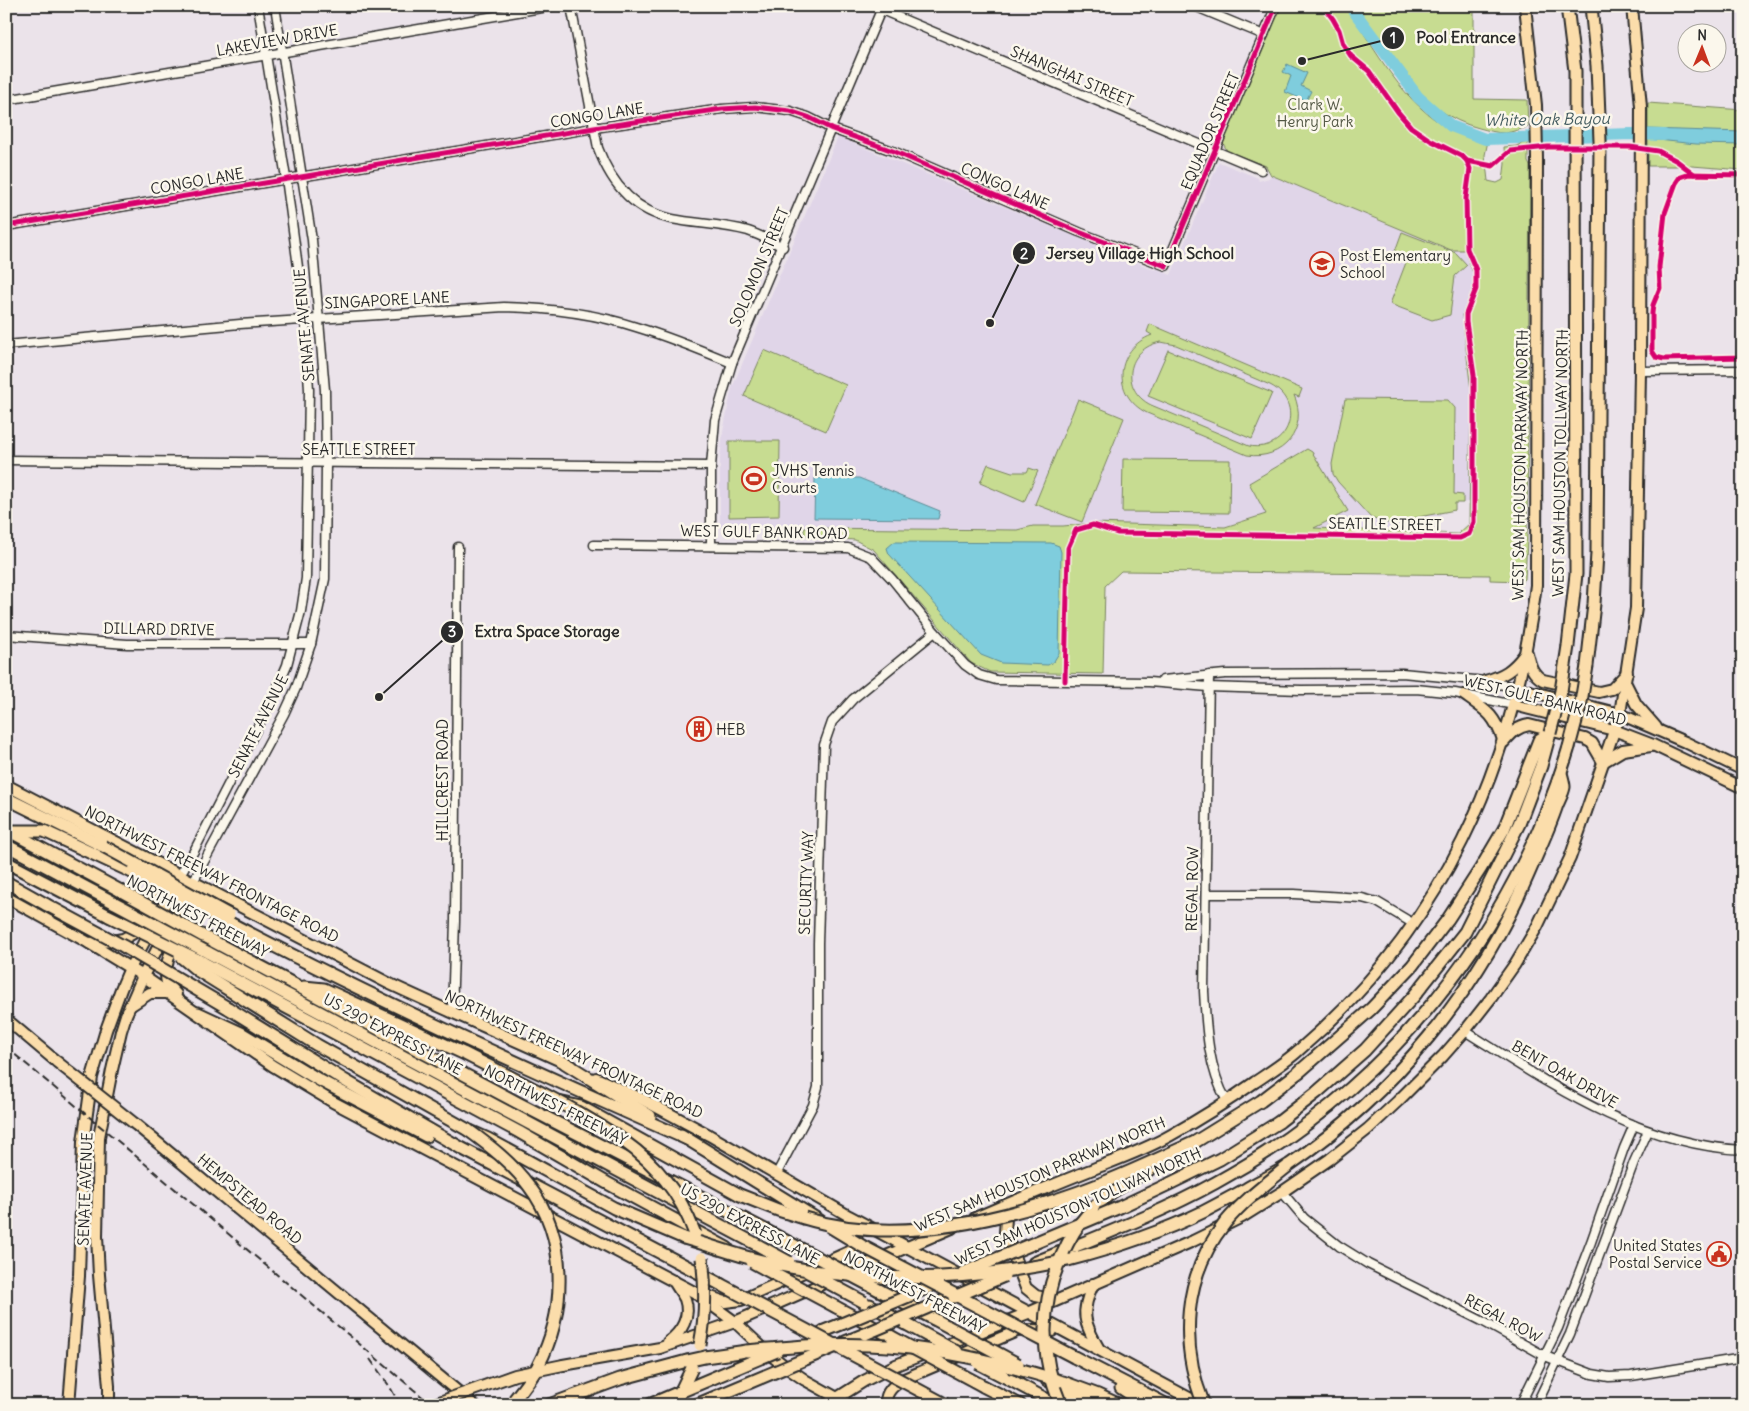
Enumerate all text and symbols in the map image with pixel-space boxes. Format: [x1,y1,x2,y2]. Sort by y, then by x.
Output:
street label: LAKEVIEW DRIVE [215,20,339,60]
callout: Pool Entrance [1381,22,1526,53]
north arrow [1676,22,1726,72]
text: N [1697,26,1707,44]
text: Pool Entrance [1416,27,1516,47]
text: 1 [1390,28,1396,47]
street label: SHANGHAI STREET [1008,42,1136,111]
street label: EQUADOR STREET [1177,69,1243,193]
park label: Clark W. Henry Park [1277,95,1354,131]
street label: CONGO LANE [549,98,645,132]
water label: White Oak Bayou [1484,108,1612,130]
street label: CONGO LANE [958,158,1052,214]
street label: CONGO LANE [149,163,245,199]
street label: SOLOMON STREET [725,204,793,330]
callout: Jersey Village High School [1011,238,1244,269]
text: Jersey Village High School [1046,243,1234,264]
text: 2 [1020,244,1028,263]
place label: Post Elementary School [1340,246,1451,282]
school or university icon: Post Elementary School [1309,251,1335,277]
street label: SENATE AVENUE [290,267,318,382]
street label: SINGAPORE LANE [324,287,450,313]
street label: WEST SAM HOUSTON PARKWAY NORTH [1508,329,1532,601]
street label: WEST SAM HOUSTON TOLLWAY NORTH [1548,329,1572,597]
street label: SEATTLE STREET [302,440,416,459]
place label: JVHS Tennis Courts [772,461,855,497]
sports icon: JVHS Tennis Courts [741,466,767,492]
street label: SEATTLE STREET [1328,514,1442,534]
street label: WEST GULF BANK ROAD [680,521,848,543]
callout: Extra Space Storage [440,616,630,647]
street label: DILLARD DRIVE [103,619,215,639]
text: Extra Space Storage [474,621,620,642]
text: 3 [448,622,456,641]
street label: SENATE AVENUE [224,671,292,781]
street label: WEST GULF BANK ROAD [1461,671,1629,729]
building icon: HEB [686,716,712,742]
street label: HILLCREST ROAD [433,719,452,841]
place label: HEB [716,720,746,739]
street label: NORTHWEST FREEWAY FRONTAGE ROAD [82,802,342,946]
street label: SECURITY WAY [795,830,817,935]
street label: REGAL ROW [1182,846,1202,932]
street label: NORTHWEST FREEWAY [124,871,272,961]
street label: NORTHWEST FREEWAY FRONTAGE ROAD [442,986,706,1122]
street label: US 290 EXPRESS LANE [320,989,466,1079]
street label: BENT OAK DRIVE [1509,1036,1622,1112]
street label: NORTHWEST FREEWAY [481,1061,631,1149]
street label: WEST SAM HOUSTON PARKWAY NORTH [912,1112,1169,1236]
street label: SENATE AVENUE [74,1132,96,1246]
street label: WEST SAM HOUSTON TOLLWAY NORTH [952,1143,1204,1269]
street label: HEMPSTEAD ROAD [194,1150,306,1248]
street label: US 290 EXPRESS LANE [677,1179,823,1269]
place label: United States Postal Service [1609,1236,1702,1272]
public building icon: United States Postal Service [1706,1241,1732,1267]
street label: NORTHWEST FREEWAY [841,1247,990,1338]
street label: REGAL ROW [1461,1290,1545,1347]

